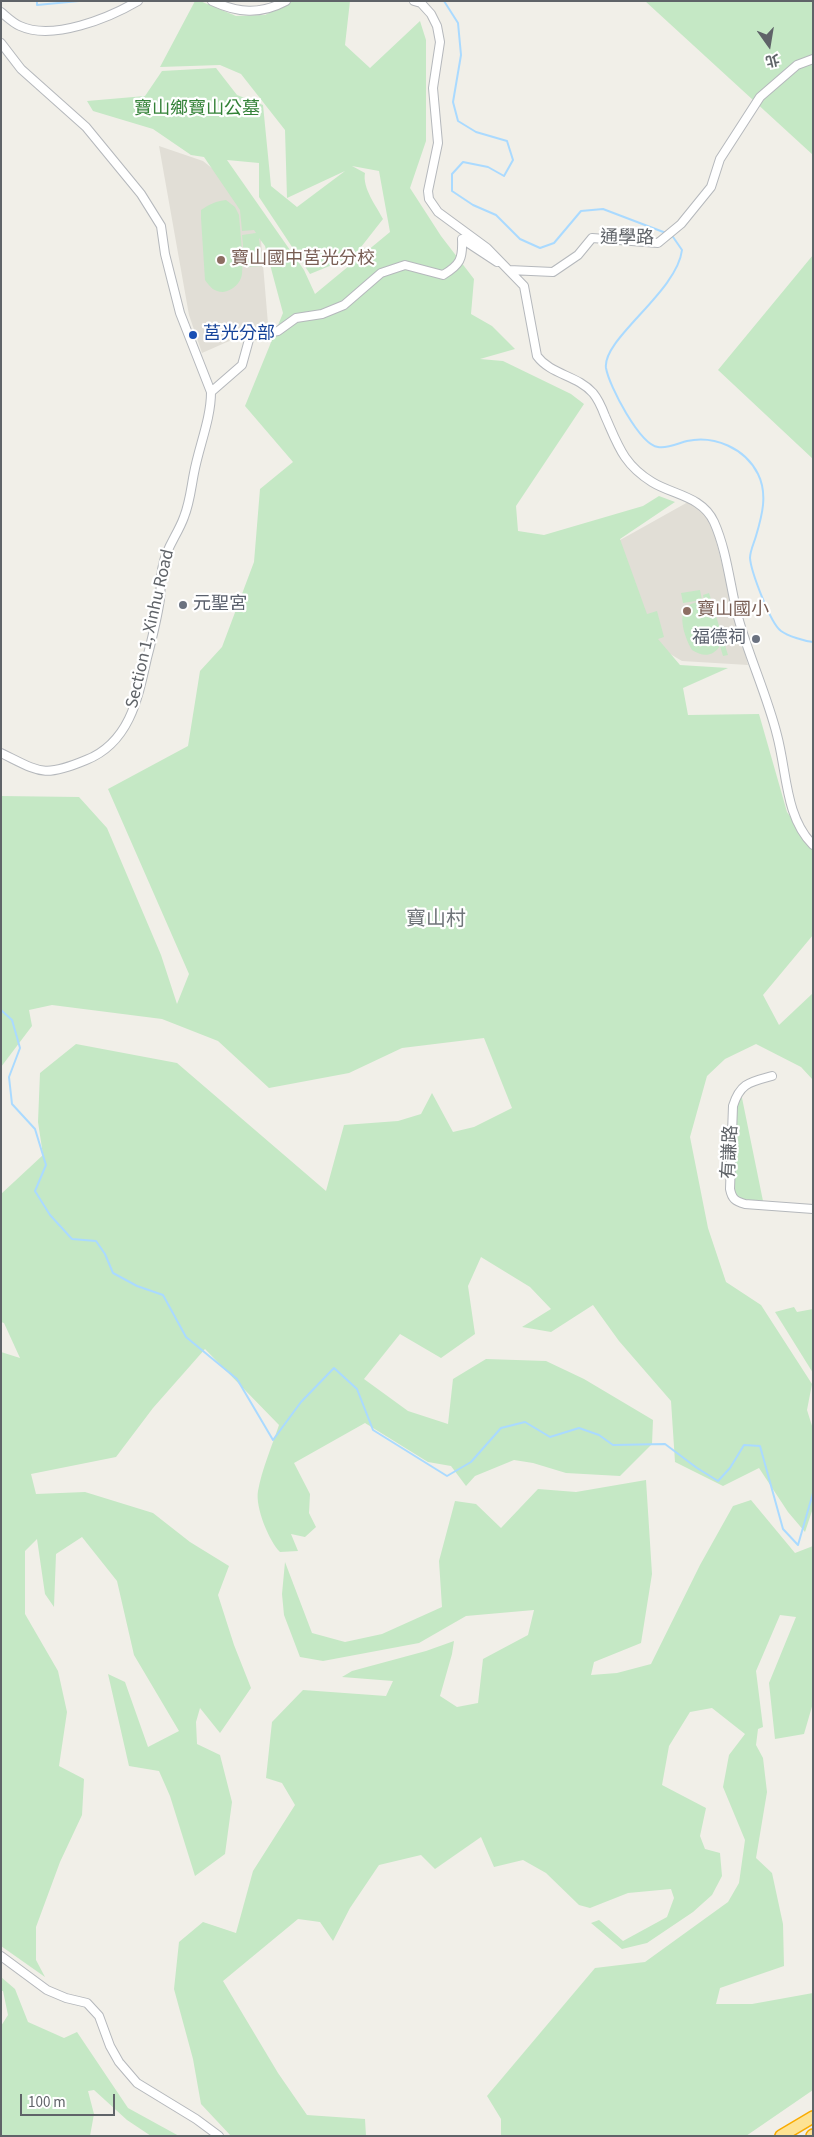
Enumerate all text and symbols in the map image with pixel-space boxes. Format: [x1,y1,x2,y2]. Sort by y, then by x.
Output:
north arrow [744,20,794,70]
text: 北 [763,48,781,71]
park label: 寶山鄉寶山公墓 [134,99,260,121]
street label: 通學路 [600,228,654,250]
place label: 寶山國中莒光分校 [231,249,375,271]
marker: 寶山國中莒光分校 [215,254,227,266]
place label: 莒光分部 [203,324,275,346]
marker: 莒光分部 [187,329,199,341]
street label: Section 1, Xinhu Road [122,547,180,711]
place label: 元聖宮 [193,594,247,616]
marker: 元聖宮 [177,599,189,611]
place label: 寶山國小 [697,600,769,622]
marker: 寶山國小 [681,605,693,617]
place label: 福德祠 [692,628,746,650]
marker: 福德祠 [750,633,762,645]
district label: 寶山村 [406,909,466,933]
street label: 有謙路 [719,1124,743,1180]
scale bar [22,2084,118,2116]
text: 100 m [28,2092,66,2113]

